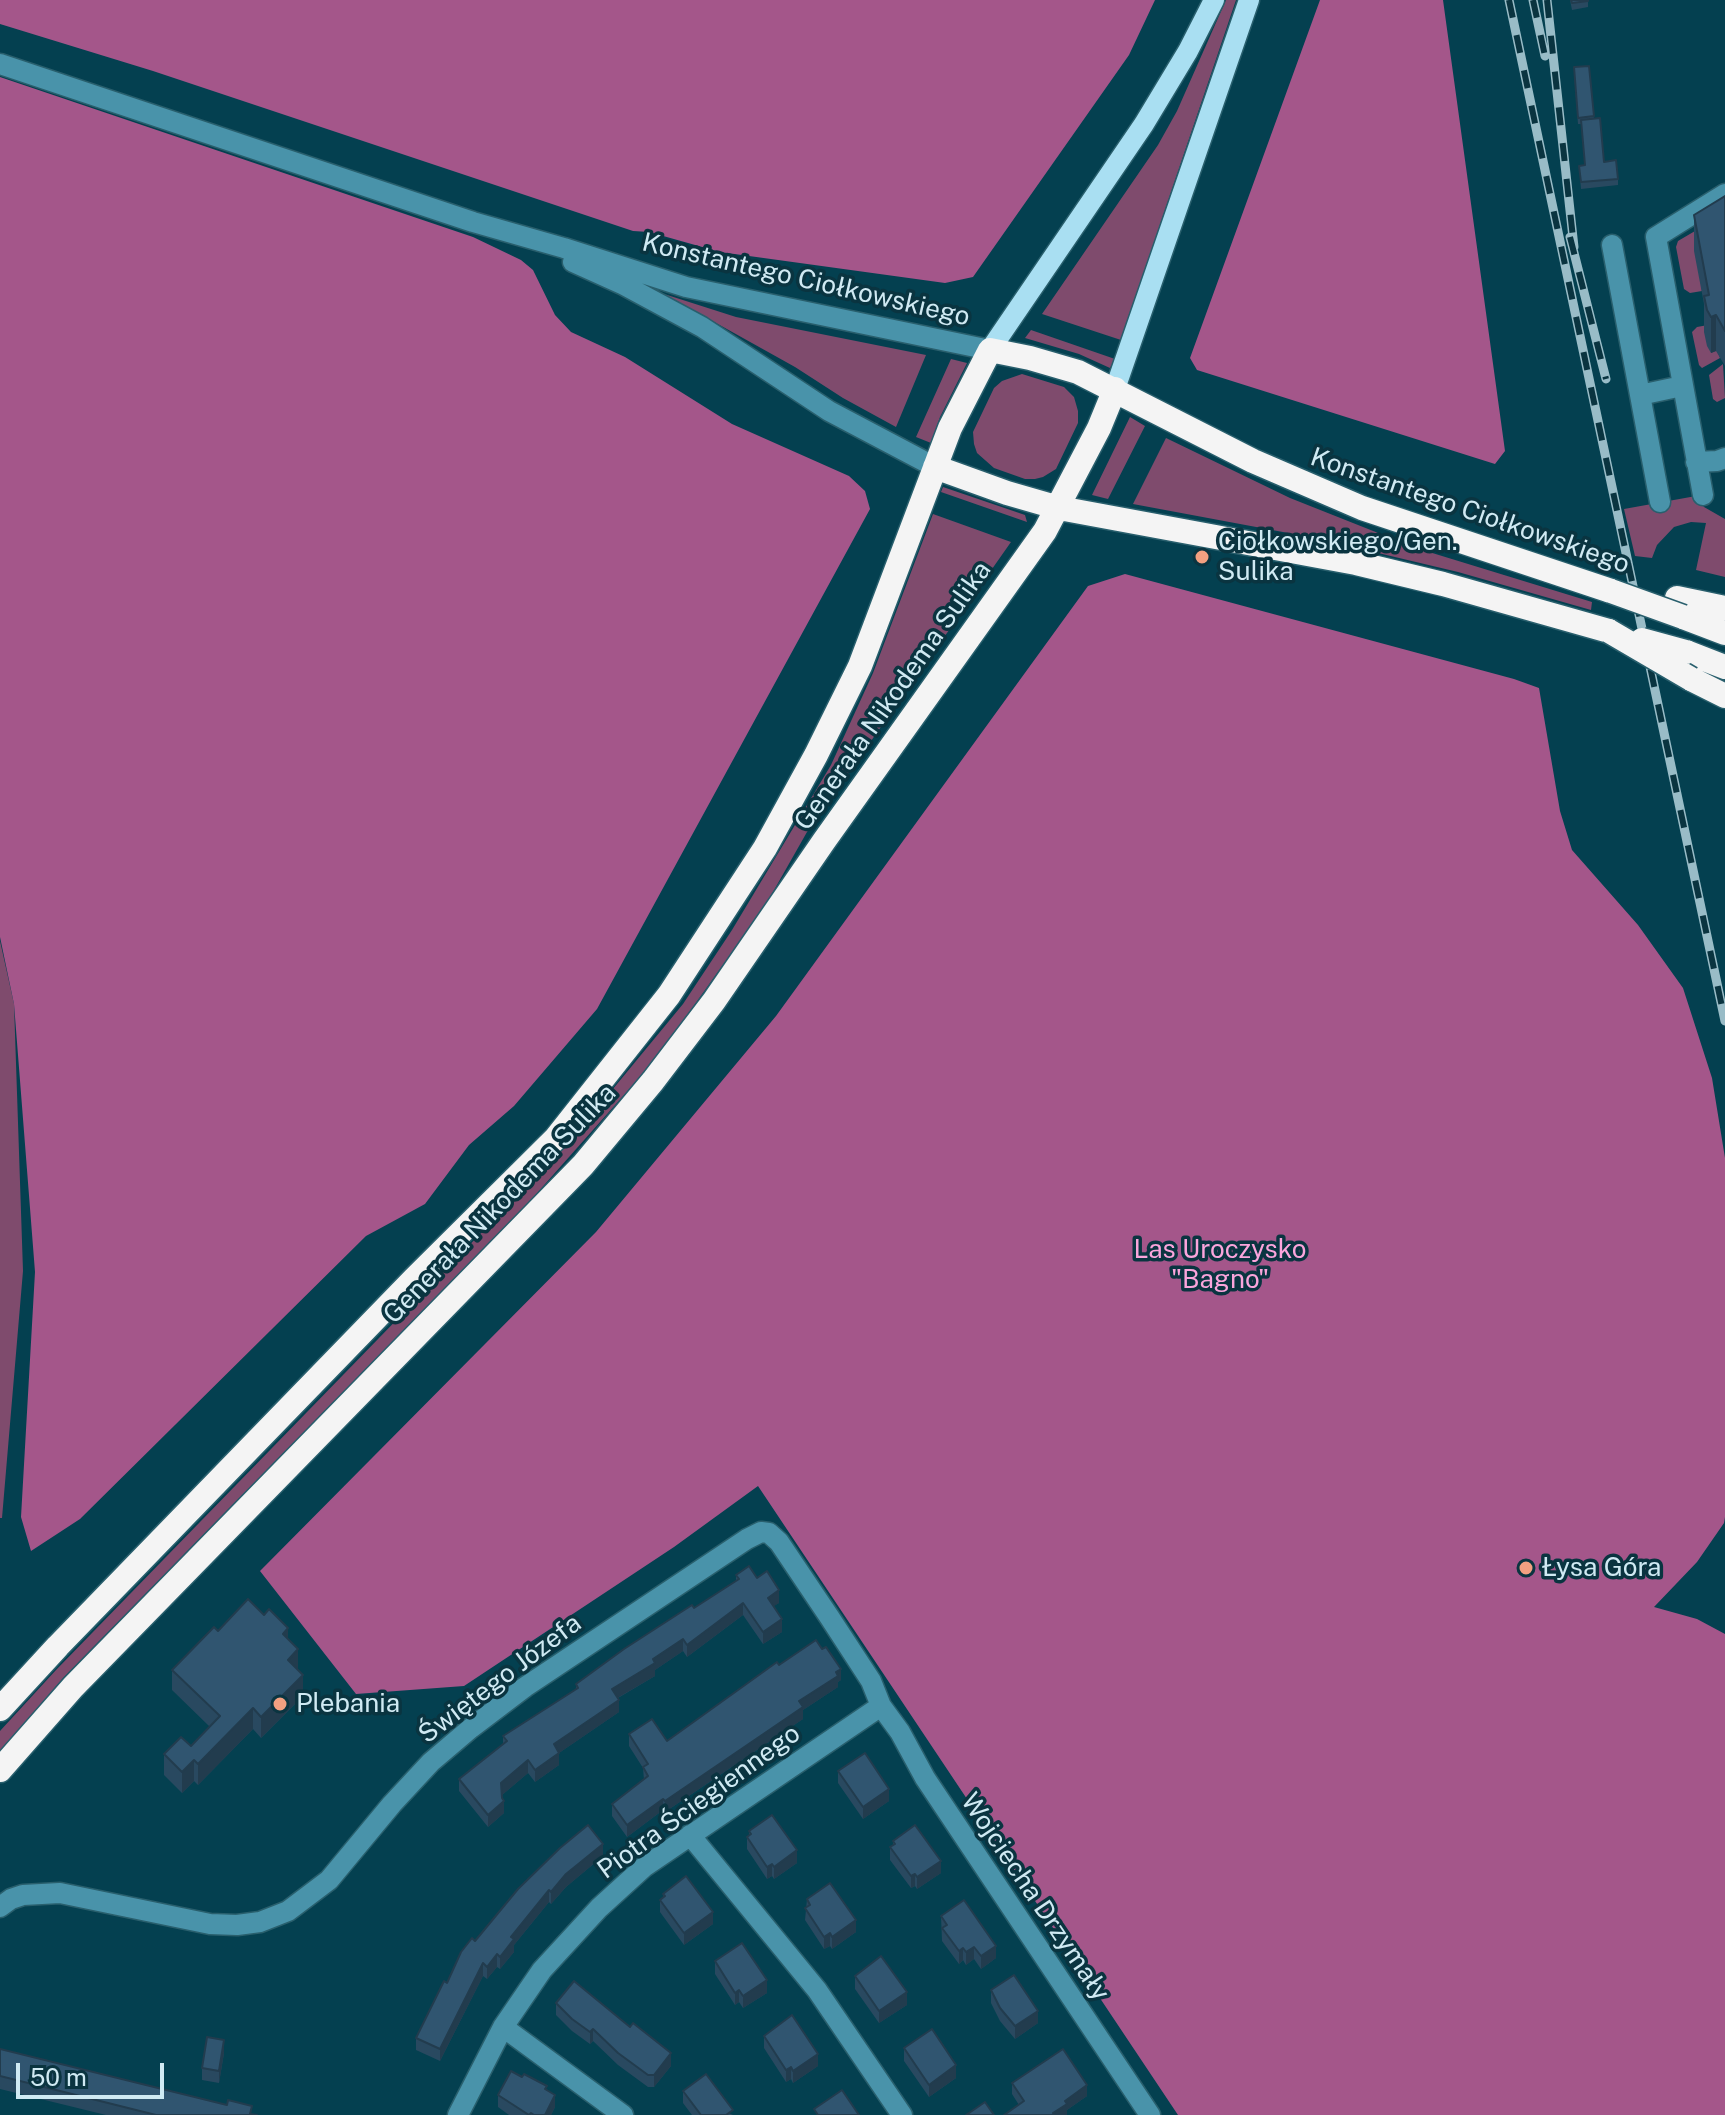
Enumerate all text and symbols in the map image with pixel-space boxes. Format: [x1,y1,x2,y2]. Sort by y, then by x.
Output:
street label: Konstantego Ciołkowskiego [639,227,973,333]
street label: Konstantego Ciołkowskiego [1306,442,1634,580]
place label: Ciołkowskiego/Gen. Sulika [1218,526,1458,588]
marker: Ciołkowskiego/Gen. Sulika [1193,548,1211,566]
street label: Generała Nikodema Sulika [788,556,998,836]
street label: Generała Nikodema Sulika [377,1078,623,1330]
park label: Las Uroczysko "Bagno" [1134,1234,1306,1296]
place label: Łysa Góra [1542,1552,1661,1584]
marker: Łysa Góra [1517,1559,1535,1577]
street label: Świętego Józefa [413,1608,587,1750]
place label: Plebania [296,1688,400,1720]
marker: Plebania [271,1695,289,1713]
street label: Piotra Ściegiennego [592,1718,806,1886]
street label: Wojciecha Drzymały [954,1787,1116,2007]
scale bar [20,2047,168,2097]
text: 50 m [30,2063,87,2091]

